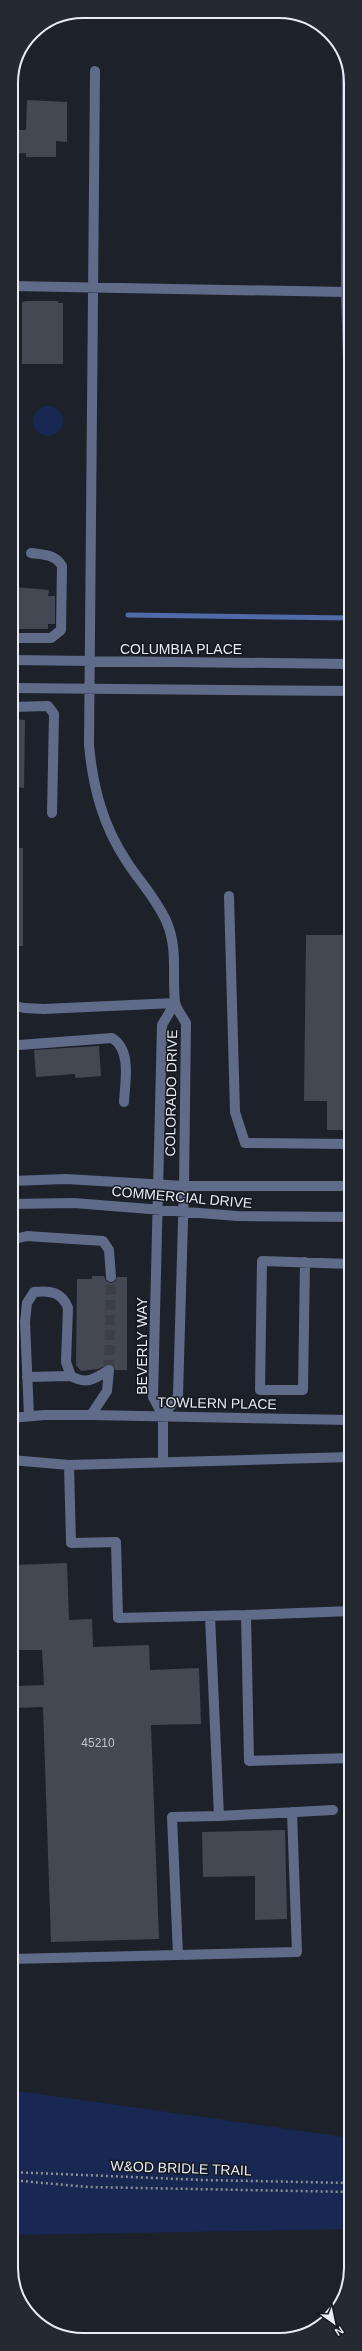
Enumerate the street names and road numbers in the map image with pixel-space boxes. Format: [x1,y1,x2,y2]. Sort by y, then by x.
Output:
street label: COLUMBIA PLACE [120,641,242,657]
street label: COLORADO DRIVE [162,1029,180,1157]
street label: COMMERCIAL DRIVE [111,1183,253,1211]
street label: BEVERLY WAY [134,1297,150,1395]
street label: TOWLERN PLACE [157,1394,277,1412]
street label: W&OD BRIDLE TRAIL [110,2158,252,2178]

